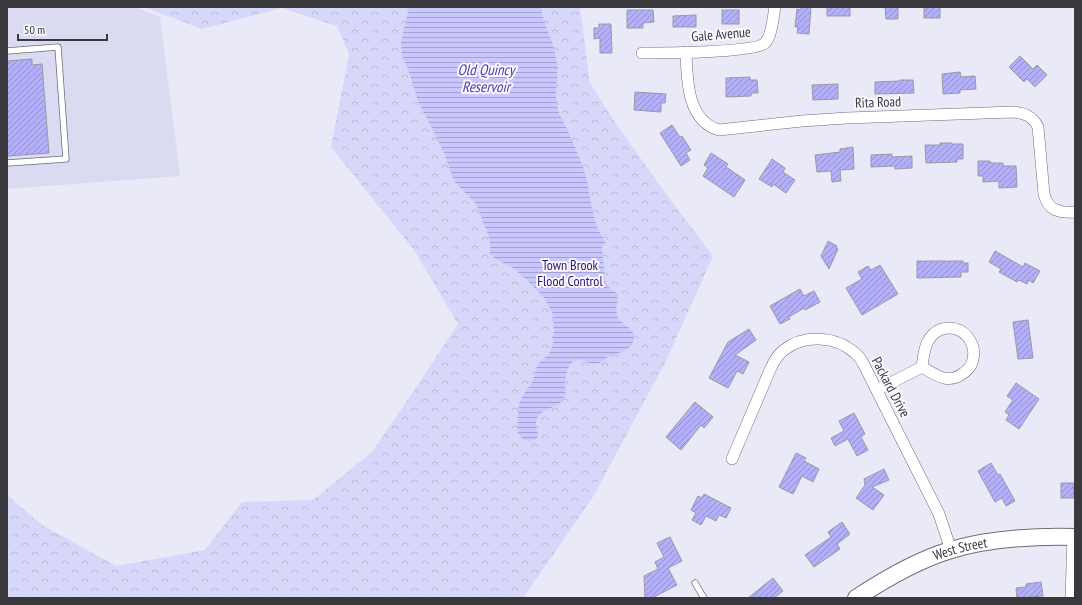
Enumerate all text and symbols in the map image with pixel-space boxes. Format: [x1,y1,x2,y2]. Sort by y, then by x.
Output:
scale bar [18,16,107,42]
text: 50 m [24,22,45,37]
street label: Gale Avenue [691,22,752,46]
water label: Old Quincy Reservoir [458,60,517,96]
street label: Rita Road [855,92,901,112]
park label: Town Brook Flood Control [537,256,603,290]
street label: Packard Drive [868,354,915,420]
street label: West Street [930,533,988,564]

